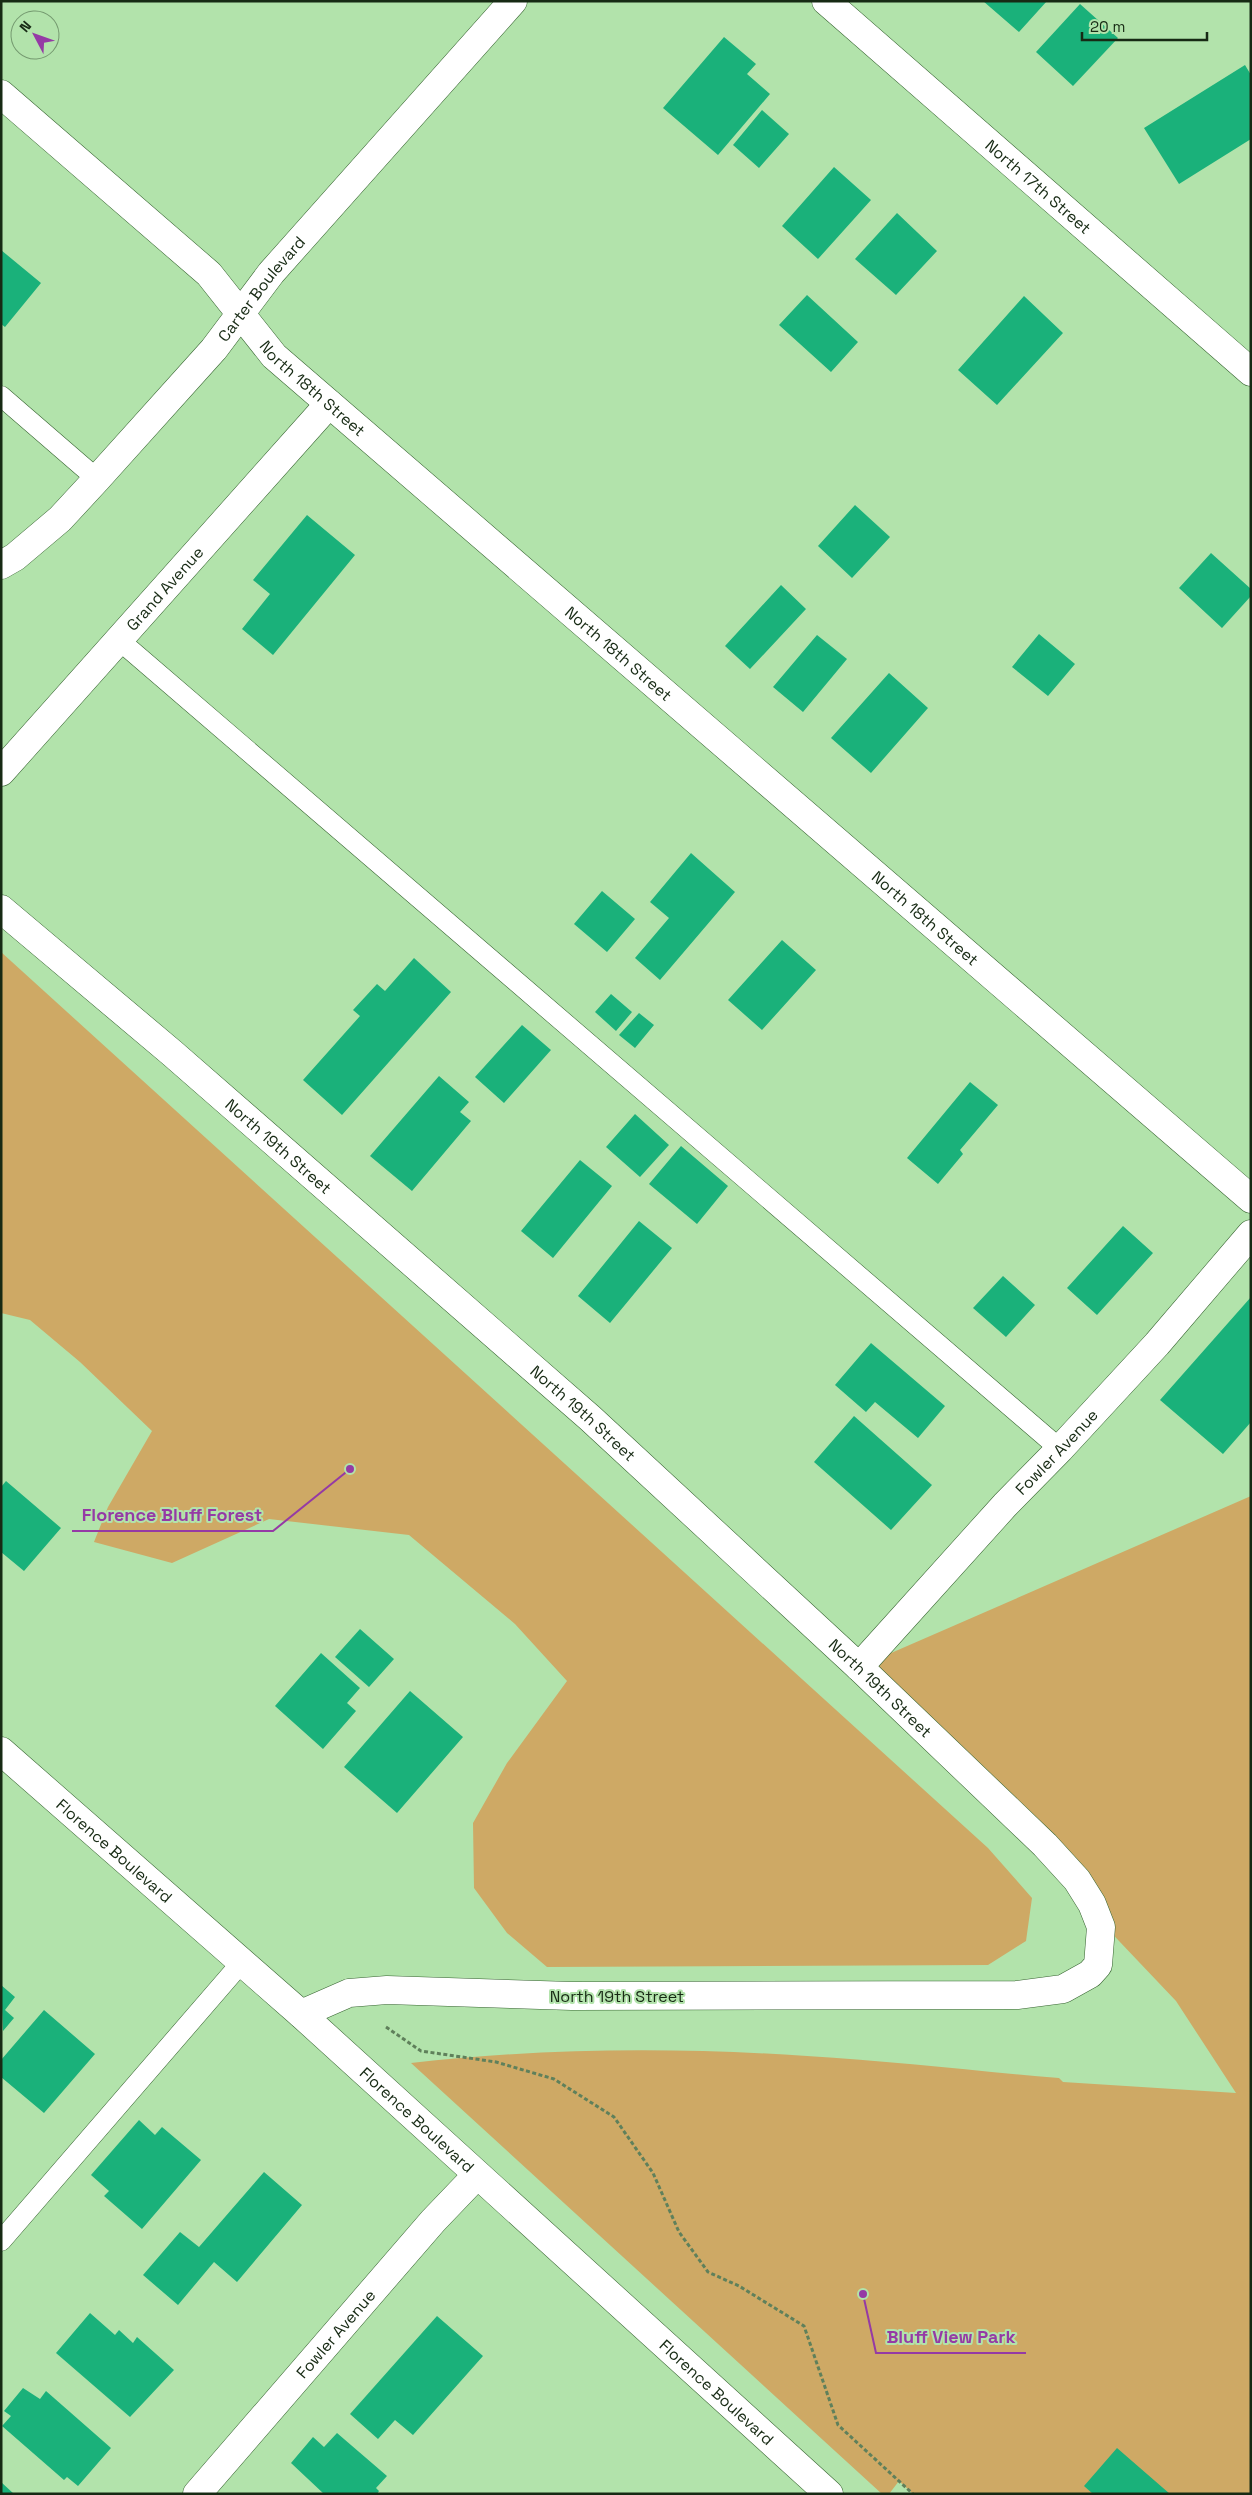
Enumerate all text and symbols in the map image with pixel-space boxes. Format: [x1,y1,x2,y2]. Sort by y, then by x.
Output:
north arrow [10,10,60,60]
scale bar [1082,10,1207,42]
text: N [15,17,35,36]
text: 20 m [1090,17,1125,36]
street label: North 17th Street [981,135,1095,239]
street label: Carter Boulevard [213,232,310,346]
street label: North 18th Street [255,336,370,441]
street label: Grand Avenue [122,542,208,635]
street label: North 18th Street [560,602,676,706]
street label: North 18th Street [867,866,983,970]
street label: North 19th Street [221,1094,336,1199]
street label: North 19th Street [526,1361,640,1466]
street label: Fowler Avenue [1011,1405,1103,1500]
callout: Florence Bluff Forest [72,1498,273,1531]
text: Florence Bluff Forest [82,1503,262,1526]
street label: North 19th Street [824,1634,936,1742]
street label: Florence Boulevard [52,1794,177,1907]
street label: North 19th Street [550,1986,684,2007]
street label: Florence Boulevard [355,2063,479,2177]
street label: Fowler Avenue [292,2285,380,2383]
callout: Bluff View Park [876,2320,1026,2353]
text: Bluff View Park [886,2325,1016,2348]
street label: Florence Boulevard [655,2335,778,2450]

